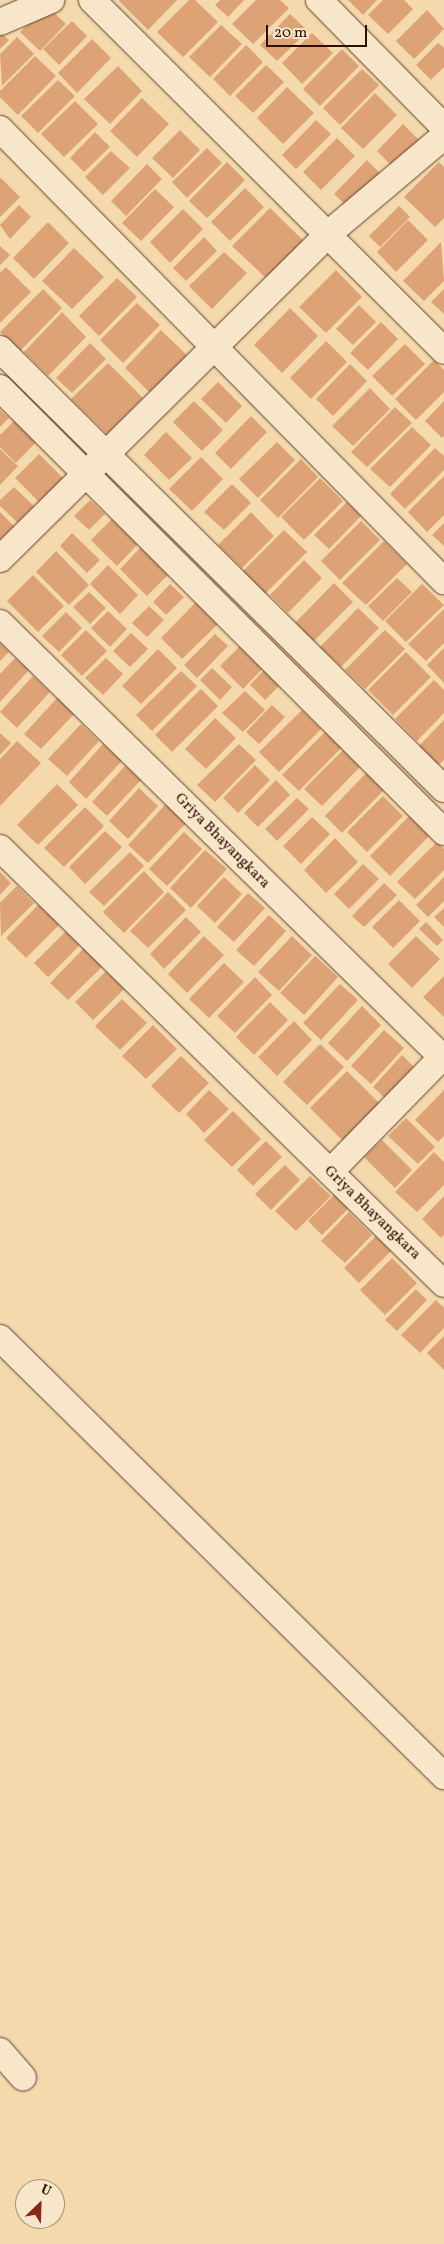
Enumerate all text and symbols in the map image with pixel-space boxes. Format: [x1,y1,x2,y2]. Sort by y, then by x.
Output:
scale bar [269,15,370,47]
text: 20 m [274,23,307,44]
street label: Griya Bhayangkara [171,790,273,892]
street label: Griya Bhayangkara [320,1162,424,1264]
north arrow [15,2179,65,2229]
text: U [38,2180,54,2201]

